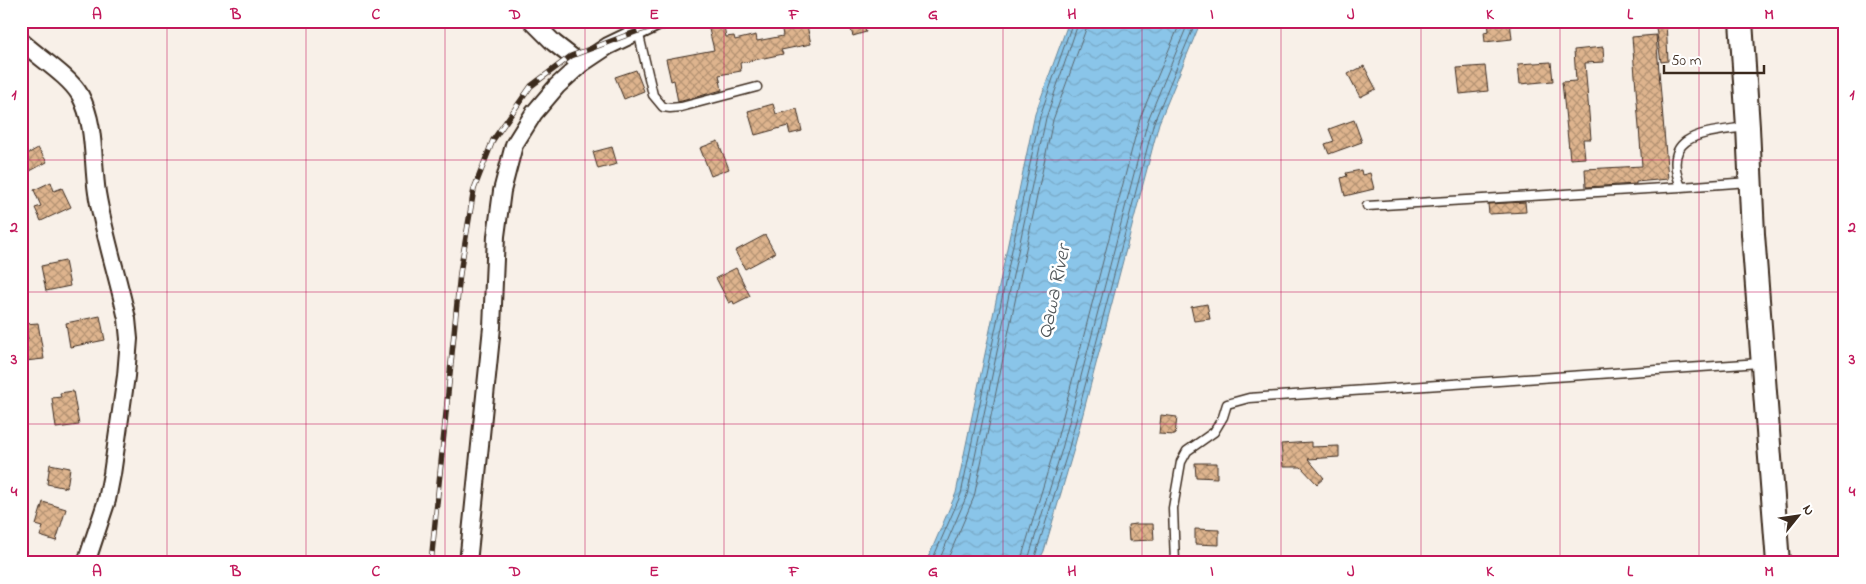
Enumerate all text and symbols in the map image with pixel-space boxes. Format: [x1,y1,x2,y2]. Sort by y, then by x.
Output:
text: A [92,3,102,27]
text: B [230,3,242,27]
text: C [372,3,381,27]
text: D [508,3,521,27]
text: E [649,3,659,27]
text: F [788,3,800,27]
text: G [928,3,938,27]
text: H [1067,3,1077,27]
text: I [1210,3,1214,27]
text: J [1347,3,1355,27]
text: K [1486,3,1495,27]
text: L [1627,3,1634,27]
text: M [1764,3,1774,27]
scale bar [1664,42,1764,74]
text: 50 m [1671,50,1702,72]
text: 1 [11,83,17,107]
text: 1 [1849,83,1855,107]
text: 2 [9,216,18,240]
text: 2 [1847,216,1856,240]
water label: Qawa River [1030,240,1080,342]
text: 3 [10,348,18,372]
text: 3 [1848,348,1856,372]
text: 4 [10,480,18,504]
text: 4 [1848,480,1856,504]
north arrow [1774,492,1824,542]
text: N [1797,501,1819,520]
text: A [92,560,102,584]
text: B [230,560,242,584]
text: C [372,560,381,584]
text: D [508,560,521,584]
text: E [649,560,659,584]
text: F [788,560,800,584]
text: G [928,560,938,584]
text: H [1067,560,1077,584]
text: I [1210,560,1214,584]
text: J [1347,560,1355,584]
text: K [1486,560,1495,584]
text: L [1627,560,1634,584]
text: M [1764,560,1774,584]

